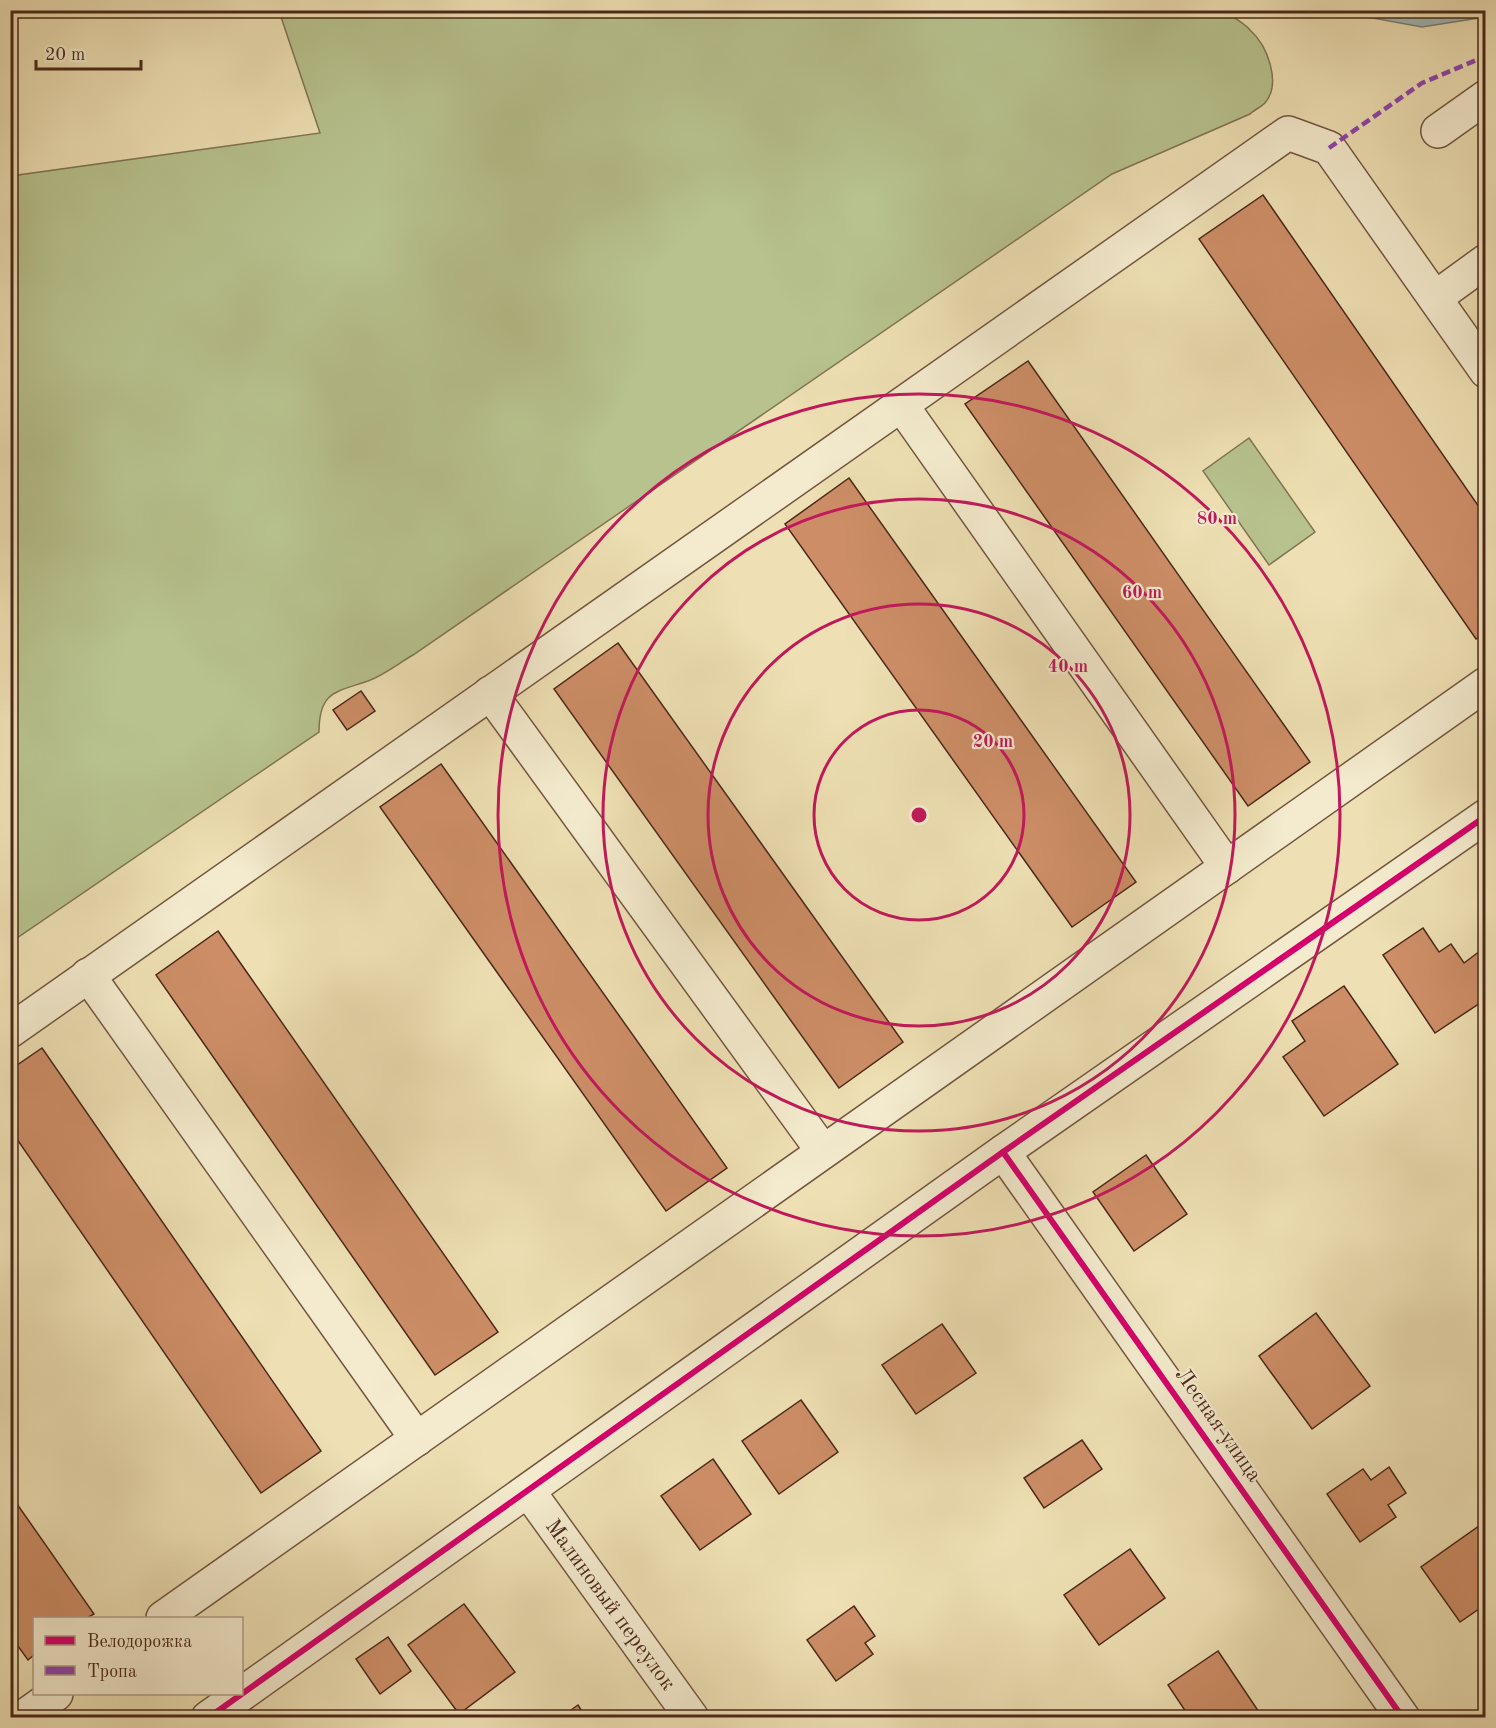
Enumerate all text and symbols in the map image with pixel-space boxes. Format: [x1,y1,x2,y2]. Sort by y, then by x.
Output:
scale bar [36,33,141,71]
text: 20 m [45,46,85,64]
text: 80 m [1197,510,1237,528]
text: 60 m [1122,584,1162,602]
text: 40 m [1048,658,1088,676]
text: 20 m [973,733,1013,751]
centre of rings [909,805,929,825]
street label: Лесная улица [1171,1364,1265,1486]
street label: Малиновый переулок [541,1515,679,1695]
legend [33,1617,243,1695]
text: Велодорожка [87,1633,192,1651]
text: Тропа [87,1663,137,1681]

